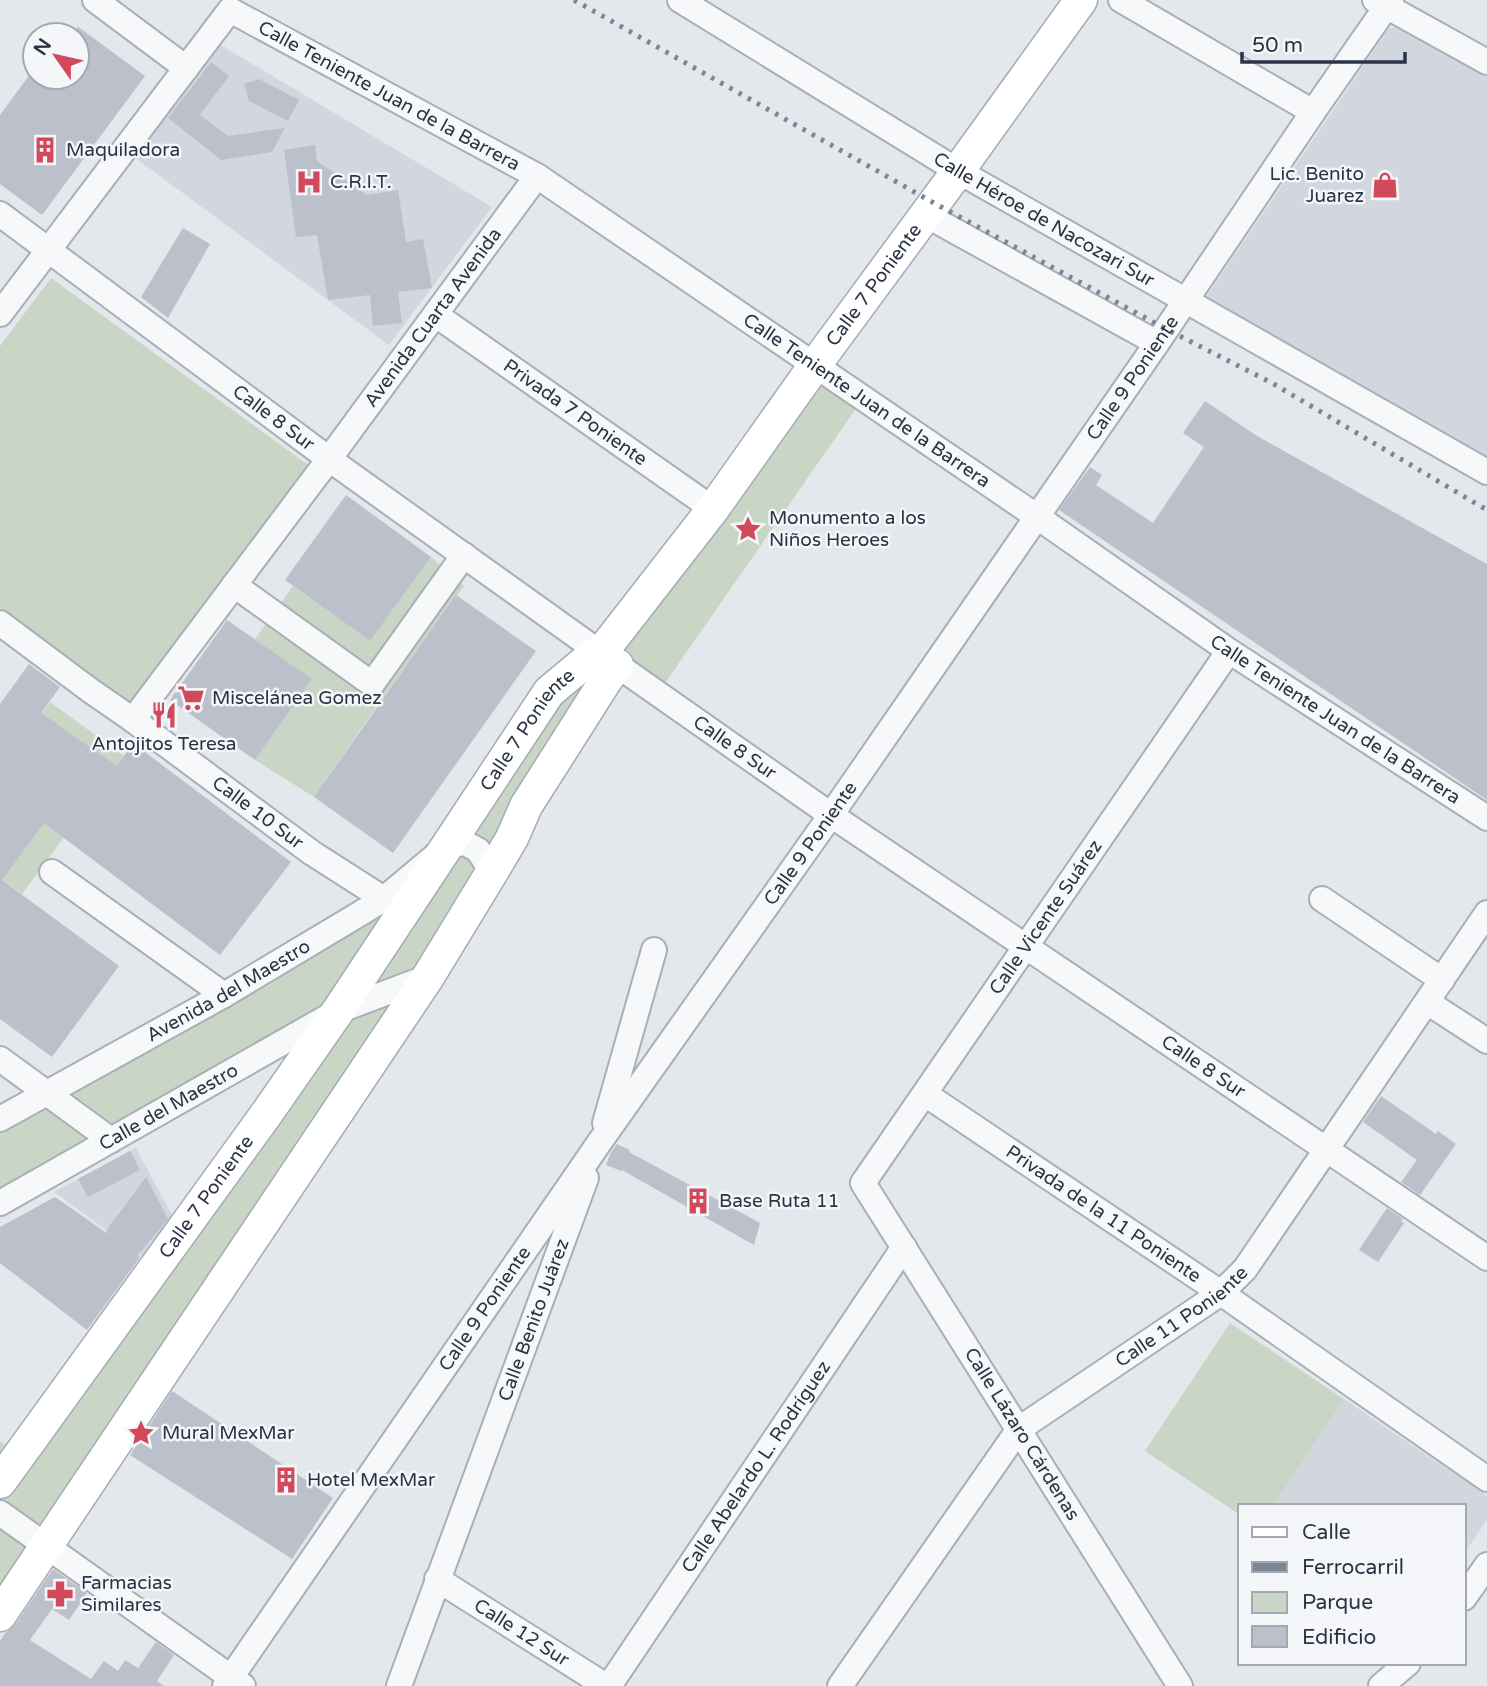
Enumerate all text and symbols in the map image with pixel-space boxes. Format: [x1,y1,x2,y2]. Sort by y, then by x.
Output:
street label: Calle Teniente Juan de la Barrera [254,16,524,176]
north arrow [21,21,91,91]
scale bar [1242,21,1405,65]
text: 50 m [1252,33,1303,58]
text: N [29,35,56,60]
building icon: Maquiladora [30,135,60,165]
place label: Maquiladora [66,139,180,161]
street label: Calle Héroe de Nacozari Sur [929,148,1159,292]
place label: Lic. Benito Juarez [1270,163,1364,207]
hospital icon: C.R.I.T. [294,167,324,197]
shop icon: Lic. Benito Juarez [1370,170,1400,200]
place label: C.R.I.T. [330,171,392,193]
street label: Calle 7 Poniente [822,220,926,350]
street label: Avenida Cuarta Avenida [360,224,506,411]
street label: Calle Teniente Juan de la Barrera [739,309,994,492]
street label: Calle 9 Poniente [1082,312,1183,445]
street label: Privada 7 Poniente [499,355,651,470]
street label: Calle 8 Sur [228,380,319,456]
place label: Monumento a los Niños Heroes [769,507,926,551]
place icon: Monumento a los Niños Heroes [733,514,763,544]
street label: Calle Teniente Juan de la Barrera [1206,630,1465,809]
street label: Calle 7 Poniente [476,664,579,795]
supermarket icon: Miscelánea Gomez [176,683,206,713]
place label: Miscelánea Gomez [212,687,382,709]
restaurant icon: Antojitos Teresa [149,700,179,730]
street label: Calle 8 Sur [689,711,781,785]
place label: Antojitos Teresa [91,733,237,755]
street label: Calle 10 Sur [208,772,308,854]
street label: Calle 9 Poniente [759,777,862,910]
street label: Calle Vicente Suárez [985,836,1107,999]
street label: Avenida del Maestro [143,935,314,1047]
street label: Calle 8 Sur [1157,1030,1250,1103]
street label: Calle del Maestro [95,1059,242,1155]
street label: Calle 7 Poniente [155,1131,258,1263]
street label: Privada de la 11 Poniente [1002,1141,1205,1287]
building icon: Base Ruta 11 [683,1186,713,1216]
place label: Base Ruta 11 [719,1190,840,1212]
street label: Calle Benito Juárez [494,1236,574,1404]
street label: Calle 9 Poniente [434,1242,535,1375]
street label: Calle 11 Poniente [1111,1262,1252,1372]
street label: Calle Lázaro Cárdenas [960,1344,1084,1524]
street label: Calle Abelardo L. Rodríguez [677,1357,835,1577]
place icon: Mural MexMar [126,1418,156,1448]
place label: Mural MexMar [162,1422,295,1444]
building icon: Hotel MexMar [271,1465,301,1495]
place label: Hotel MexMar [307,1469,436,1491]
legend [1238,1504,1466,1665]
text: Calle [1302,1520,1351,1545]
text: Ferrocarril [1302,1555,1404,1580]
place label: Farmacias Similares [81,1572,172,1616]
pharmacy icon: Farmacias Similares [45,1579,75,1609]
text: Parque [1302,1590,1373,1615]
street label: Calle 12 Sur [470,1594,574,1671]
text: Edificio [1302,1625,1376,1650]

